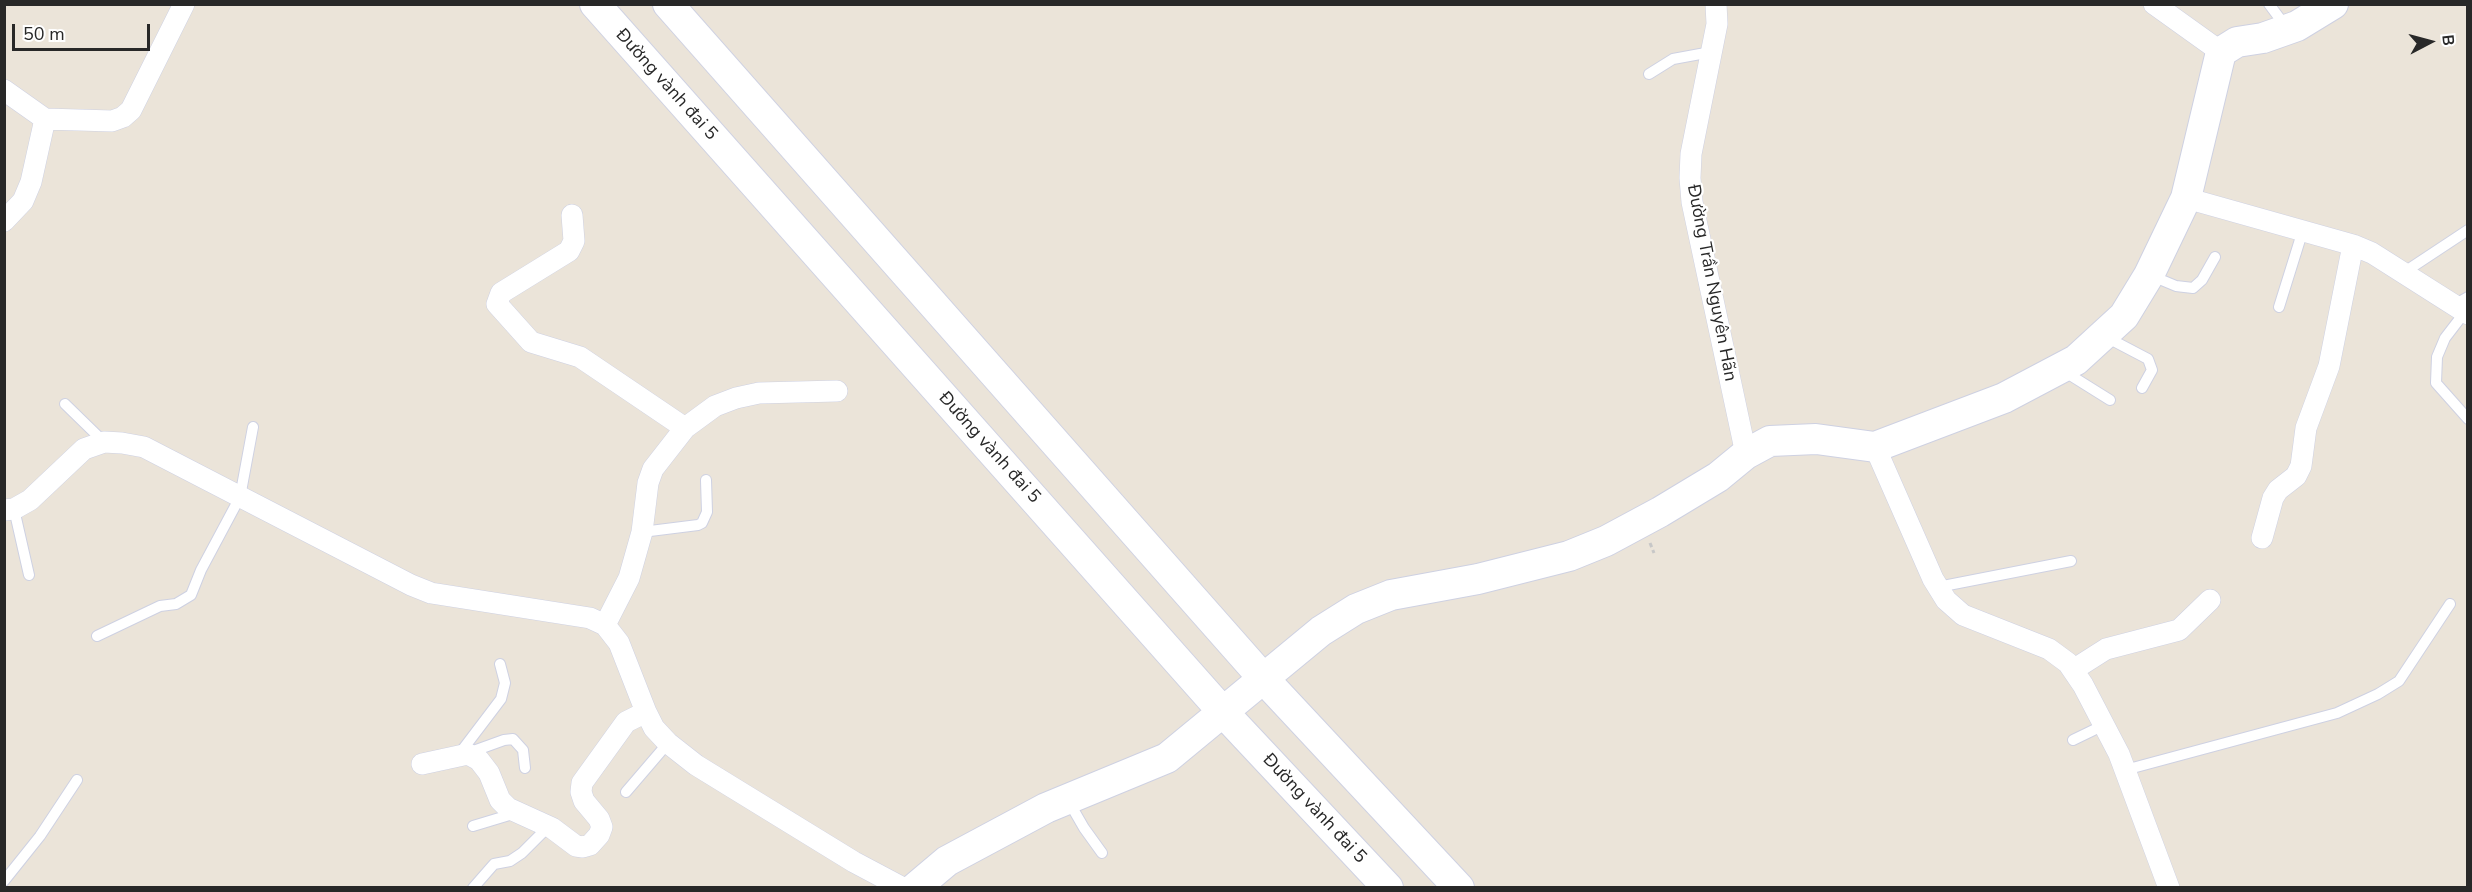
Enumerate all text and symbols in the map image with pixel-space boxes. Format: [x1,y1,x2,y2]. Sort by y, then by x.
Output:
scale bar [15,12,153,50]
north arrow [2400,12,2460,72]
text: 50 m [23,22,65,46]
street label: Đường vành đai 5 [610,25,722,145]
text: B [2436,33,2459,47]
street label: Đường Trần Nguyên Hãn [1681,183,1741,383]
street label: Đường vành đai 5 [933,388,1045,508]
street label: Đường vành đai 5 [1258,750,1370,868]

